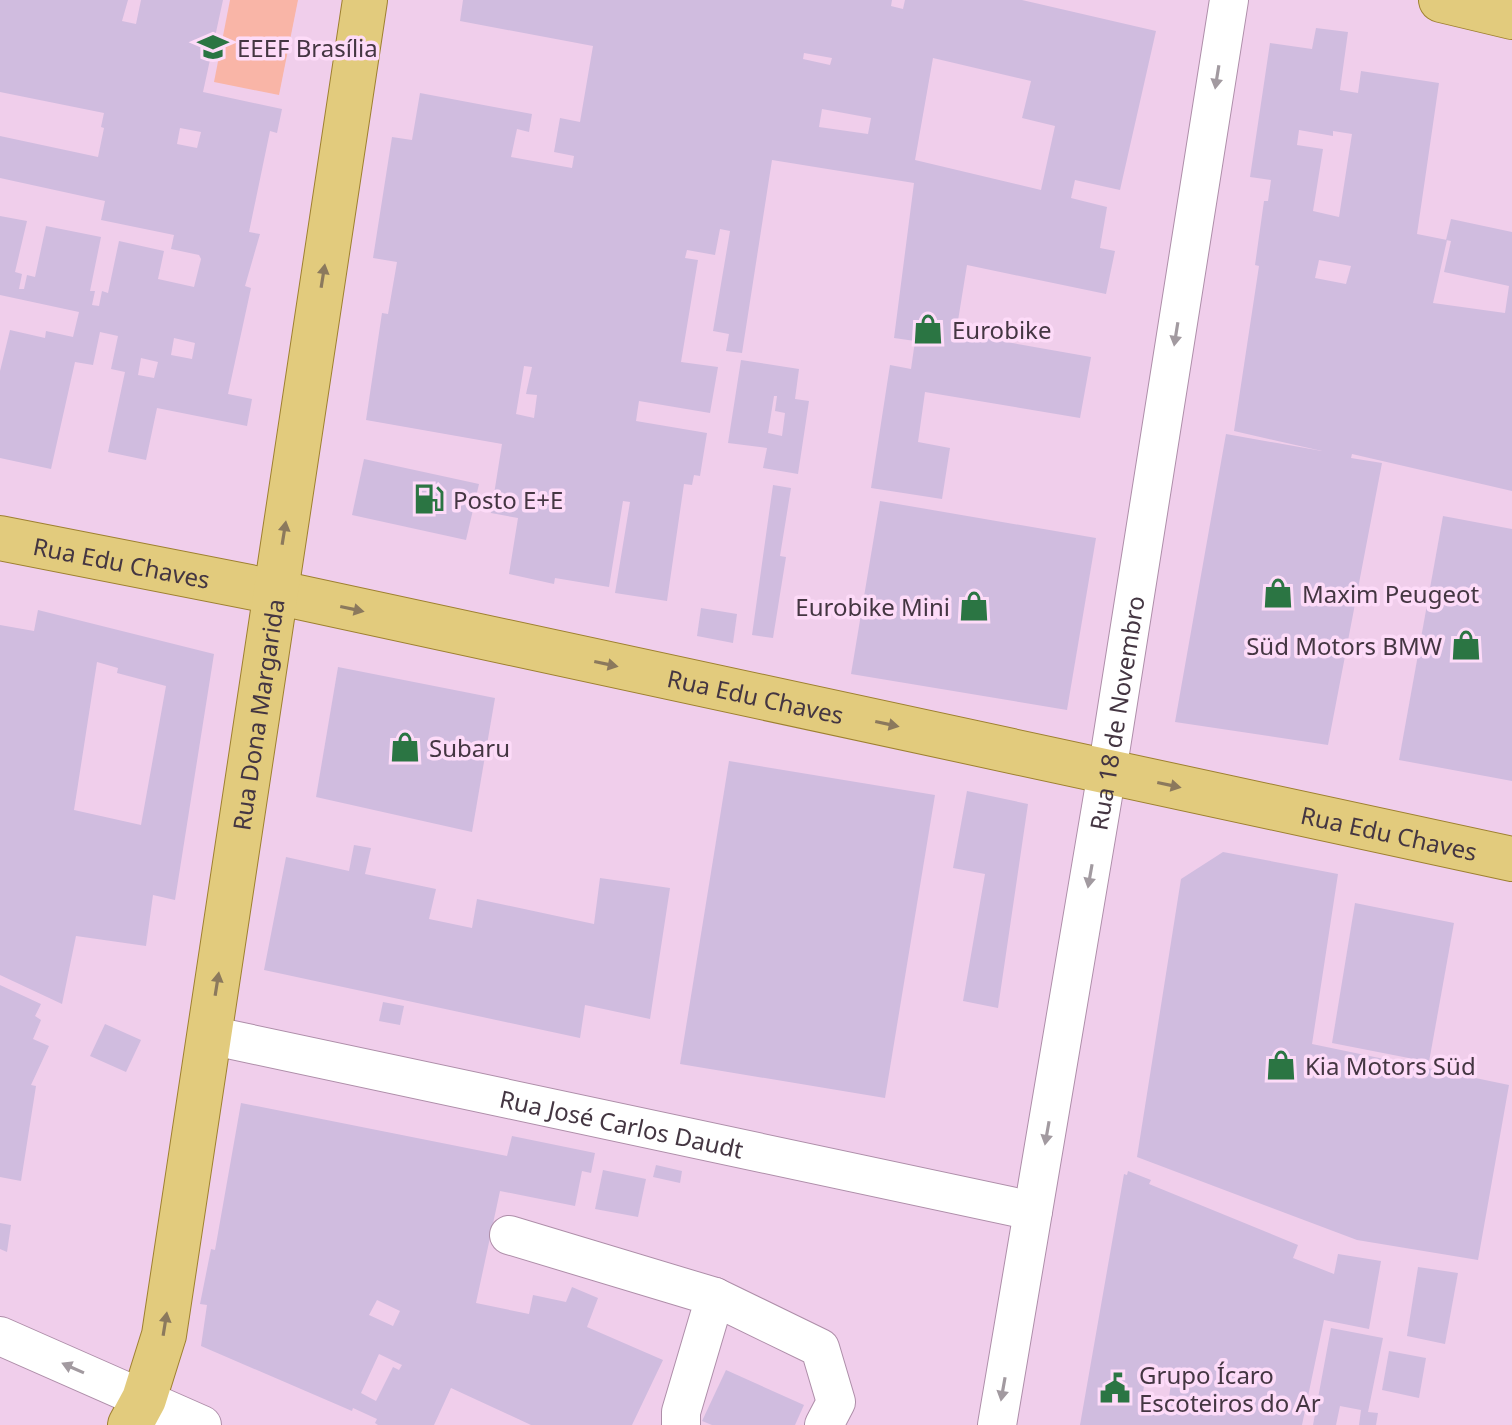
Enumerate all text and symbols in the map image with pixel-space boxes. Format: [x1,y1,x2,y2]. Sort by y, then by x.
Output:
school or university icon: EEEF Brasília [196,30,230,64]
place label: EEEF Brasília [237,31,378,64]
one-way arrow [1210,65,1223,90]
one-way arrow [317,263,330,288]
shop icon: Eurobike [911,312,945,346]
place label: Eurobike [952,313,1051,346]
one-way arrow [1170,322,1182,347]
fuel station icon: Posto E+E [412,482,446,516]
place label: Posto E+E [453,483,563,516]
one-way arrow [279,520,291,545]
street label: Rua Edu Chaves [30,528,213,595]
shop icon: Maxim Peugeot [1261,576,1295,610]
place label: Maxim Peugeot [1302,577,1480,610]
shop icon: Eurobike Mini [957,589,991,623]
place label: Eurobike Mini [795,590,950,623]
street label: Rua 18 de Novembro [1081,593,1151,833]
street label: Rua Dona Margarida [224,597,291,833]
one-way arrow [339,603,364,616]
shop icon: Süd Motors BMW [1449,628,1483,662]
place label: Süd Motors BMW [1246,629,1443,662]
one-way arrow [594,658,619,670]
street label: Rua Edu Chaves [664,661,847,731]
one-way arrow [875,718,900,731]
shop icon: Subaru [388,730,422,764]
place label: Subaru [429,731,510,764]
one-way arrow [1157,779,1182,792]
street label: Rua Edu Chaves [1298,797,1480,868]
one-way arrow [1083,864,1095,889]
one-way arrow [211,971,224,996]
shop icon: Kia Motors Süd [1264,1048,1298,1082]
place label: Kia Motors Süd [1305,1049,1476,1082]
street label: Rua José Carlos Daudt [497,1081,747,1165]
one-way arrow [1040,1120,1052,1145]
one-way arrow [160,1311,172,1336]
place label: Grupo Ícaro Escoteiros do Ar [1139,1358,1321,1419]
one-way arrow [61,1361,85,1374]
public building icon: Grupo Ícaro Escoteiros do Ar [1098,1371,1132,1405]
one-way arrow [997,1377,1009,1402]

